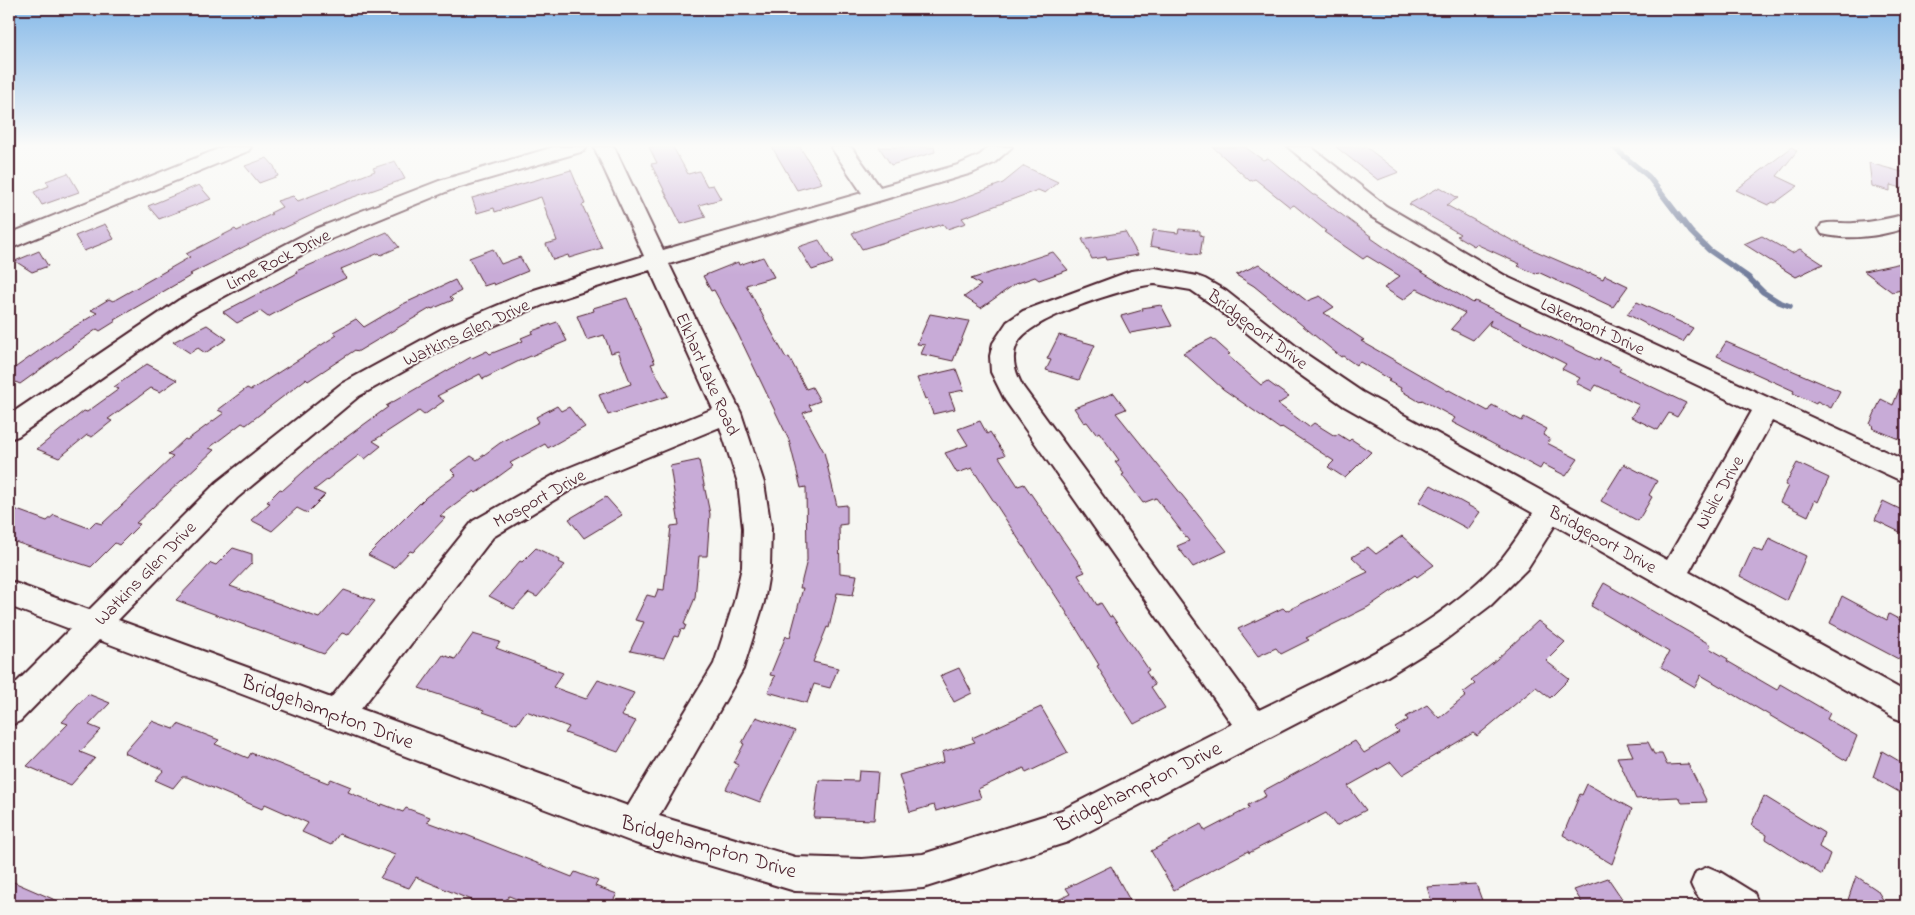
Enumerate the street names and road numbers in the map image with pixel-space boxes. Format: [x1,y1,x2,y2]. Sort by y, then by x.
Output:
street label: Lime Rock Drive [222,223,336,298]
street label: Bridgeport Drive [1200,283,1313,378]
street label: Lakemont Drive [1536,292,1650,364]
street label: Watkins Glen Drive [399,293,535,374]
street label: Elkhart Lake Road [667,309,745,440]
street label: Niblic Drive [1690,451,1752,535]
street label: Mosport Drive [489,463,592,536]
street label: Bridgeport Drive [1542,500,1662,583]
street label: Watkins Glen Drive [90,516,204,633]
street label: Bridgehampton Drive [235,667,418,760]
street label: Bridgehampton Drive [1050,734,1228,843]
street label: Bridgehampton Drive [616,808,800,889]

